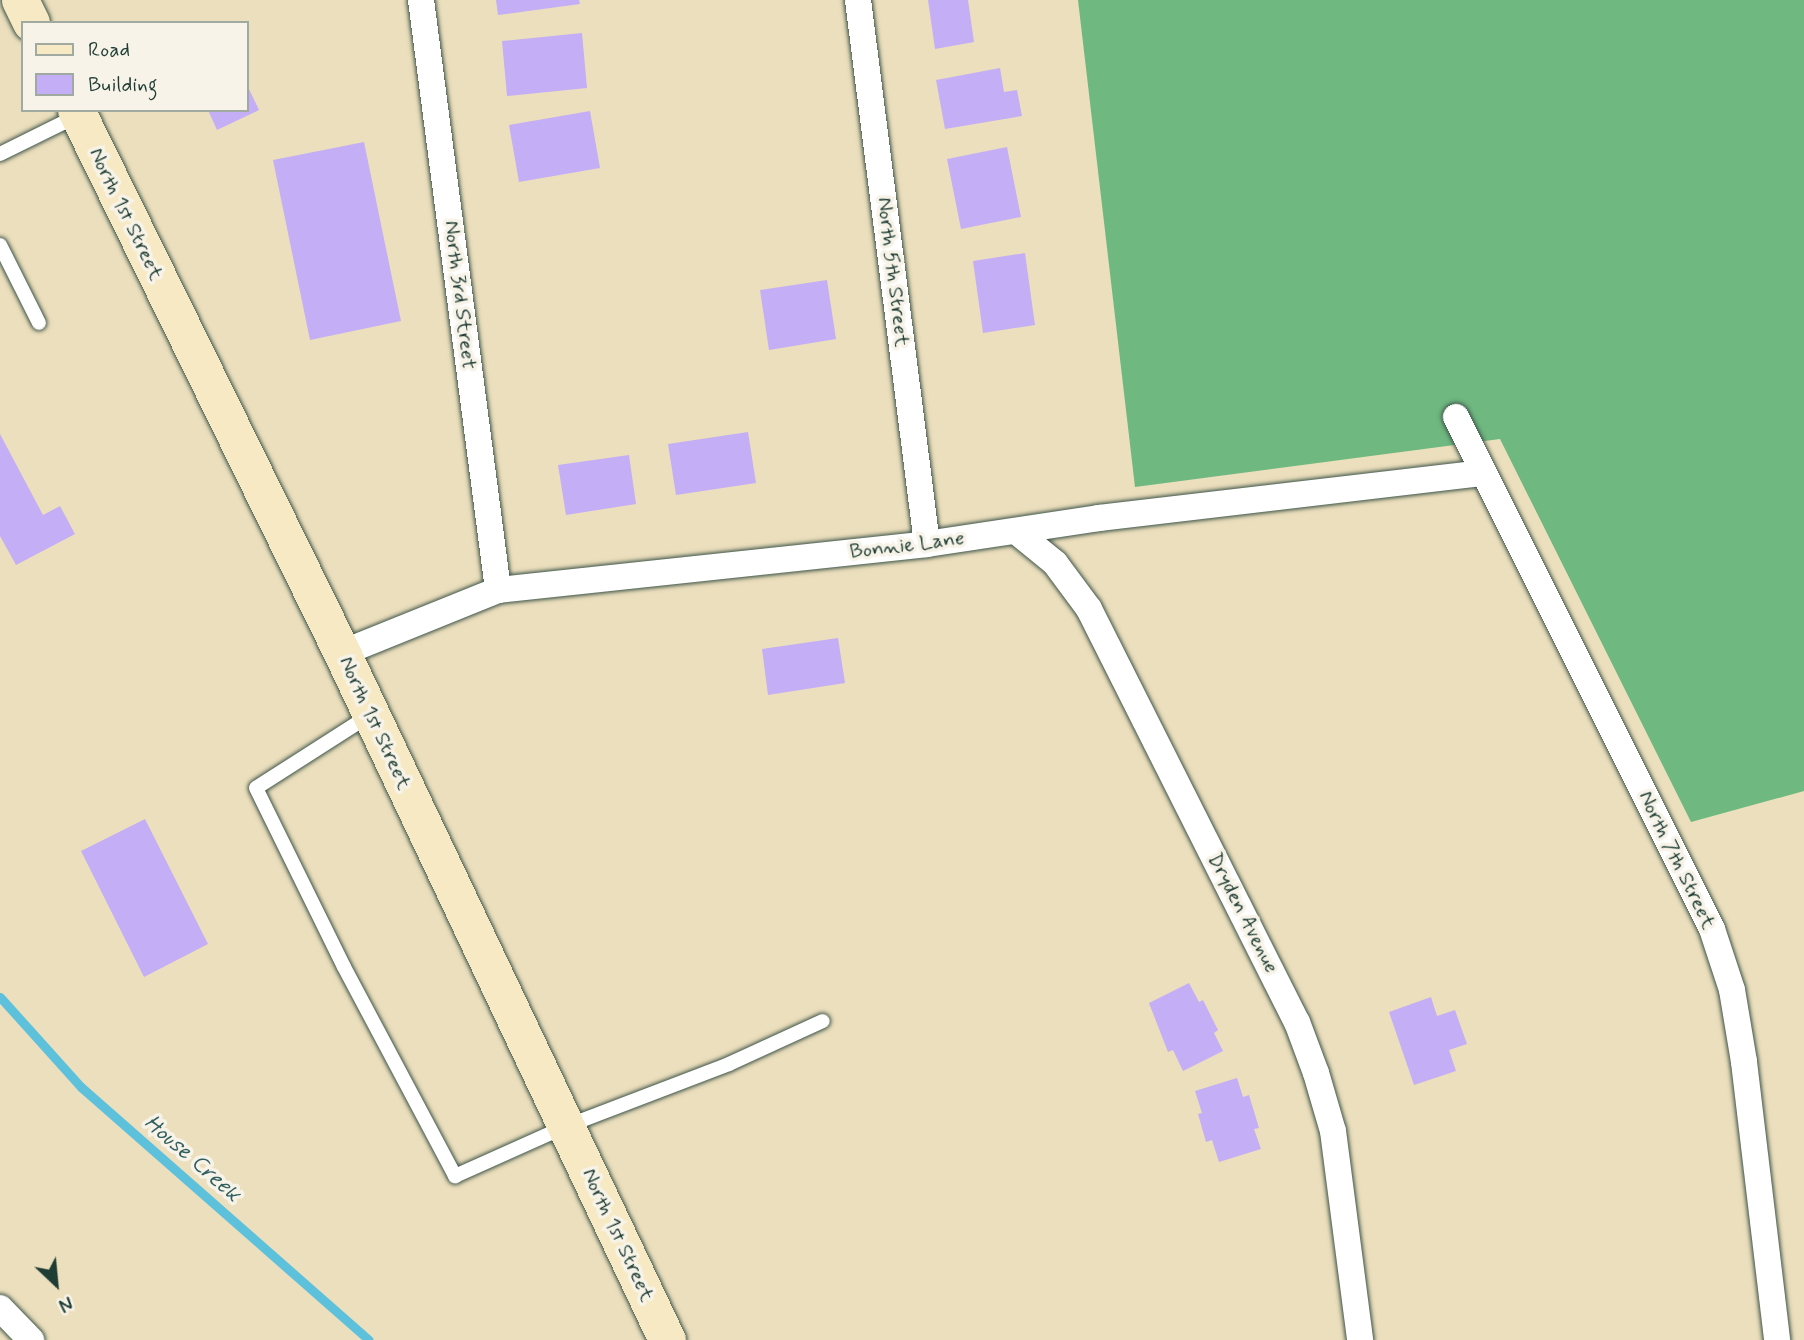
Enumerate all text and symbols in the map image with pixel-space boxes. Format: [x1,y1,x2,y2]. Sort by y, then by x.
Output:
legend [21,21,248,112]
text: Road [88,36,130,64]
text: Building [88,71,158,99]
street label: North 1st Street [83,144,169,284]
street label: North 5th Street [871,196,915,348]
street label: North 3rd Street [438,220,482,370]
street label: Bonnie Lane [848,525,966,565]
street label: North 1st Street [333,652,417,794]
street label: North 7th Street [1633,787,1721,933]
street label: Dryden Avenue [1201,847,1285,979]
water label: House Creek [138,1110,246,1208]
street label: North 1st Street [576,1164,660,1306]
north arrow [21,1249,91,1319]
text: N [54,1289,77,1317]

